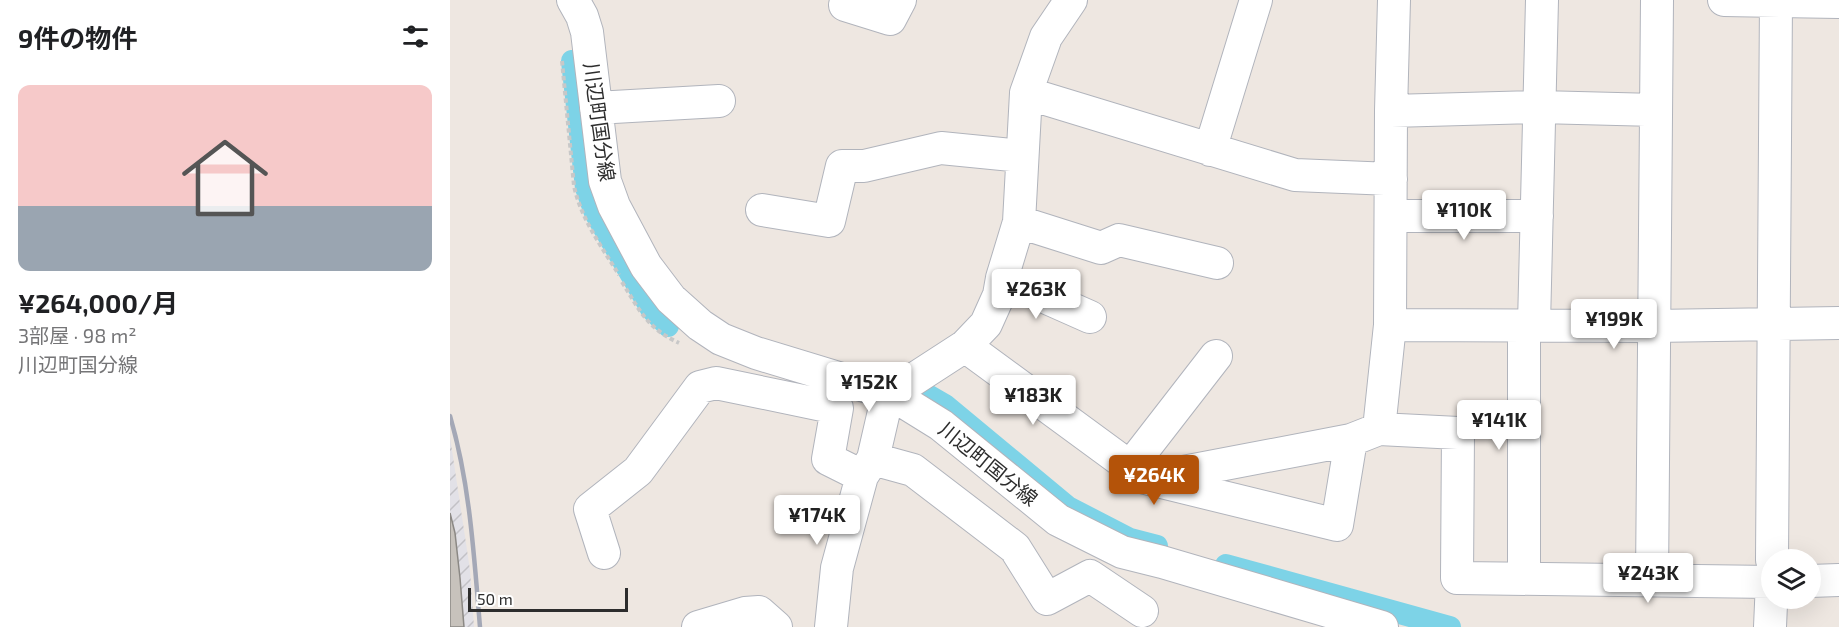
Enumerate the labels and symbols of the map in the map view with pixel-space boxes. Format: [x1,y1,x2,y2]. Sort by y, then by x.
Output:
street label: 川辺町国分線 [580,61,620,183]
pin: ¥110K [1422,190,1506,241]
pin: ¥263K [994,269,1078,320]
pin: ¥199K [1572,299,1656,350]
pin: ¥152K [827,362,911,413]
pin: ¥183K [991,375,1075,426]
pin: ¥141K [1457,400,1541,451]
street label: 川辺町国分線 [934,416,1043,510]
pin: ¥264K [1112,455,1196,506]
pin: ¥174K [775,495,859,546]
pin: ¥243K [1606,553,1690,604]
scale bar [468,585,628,612]

